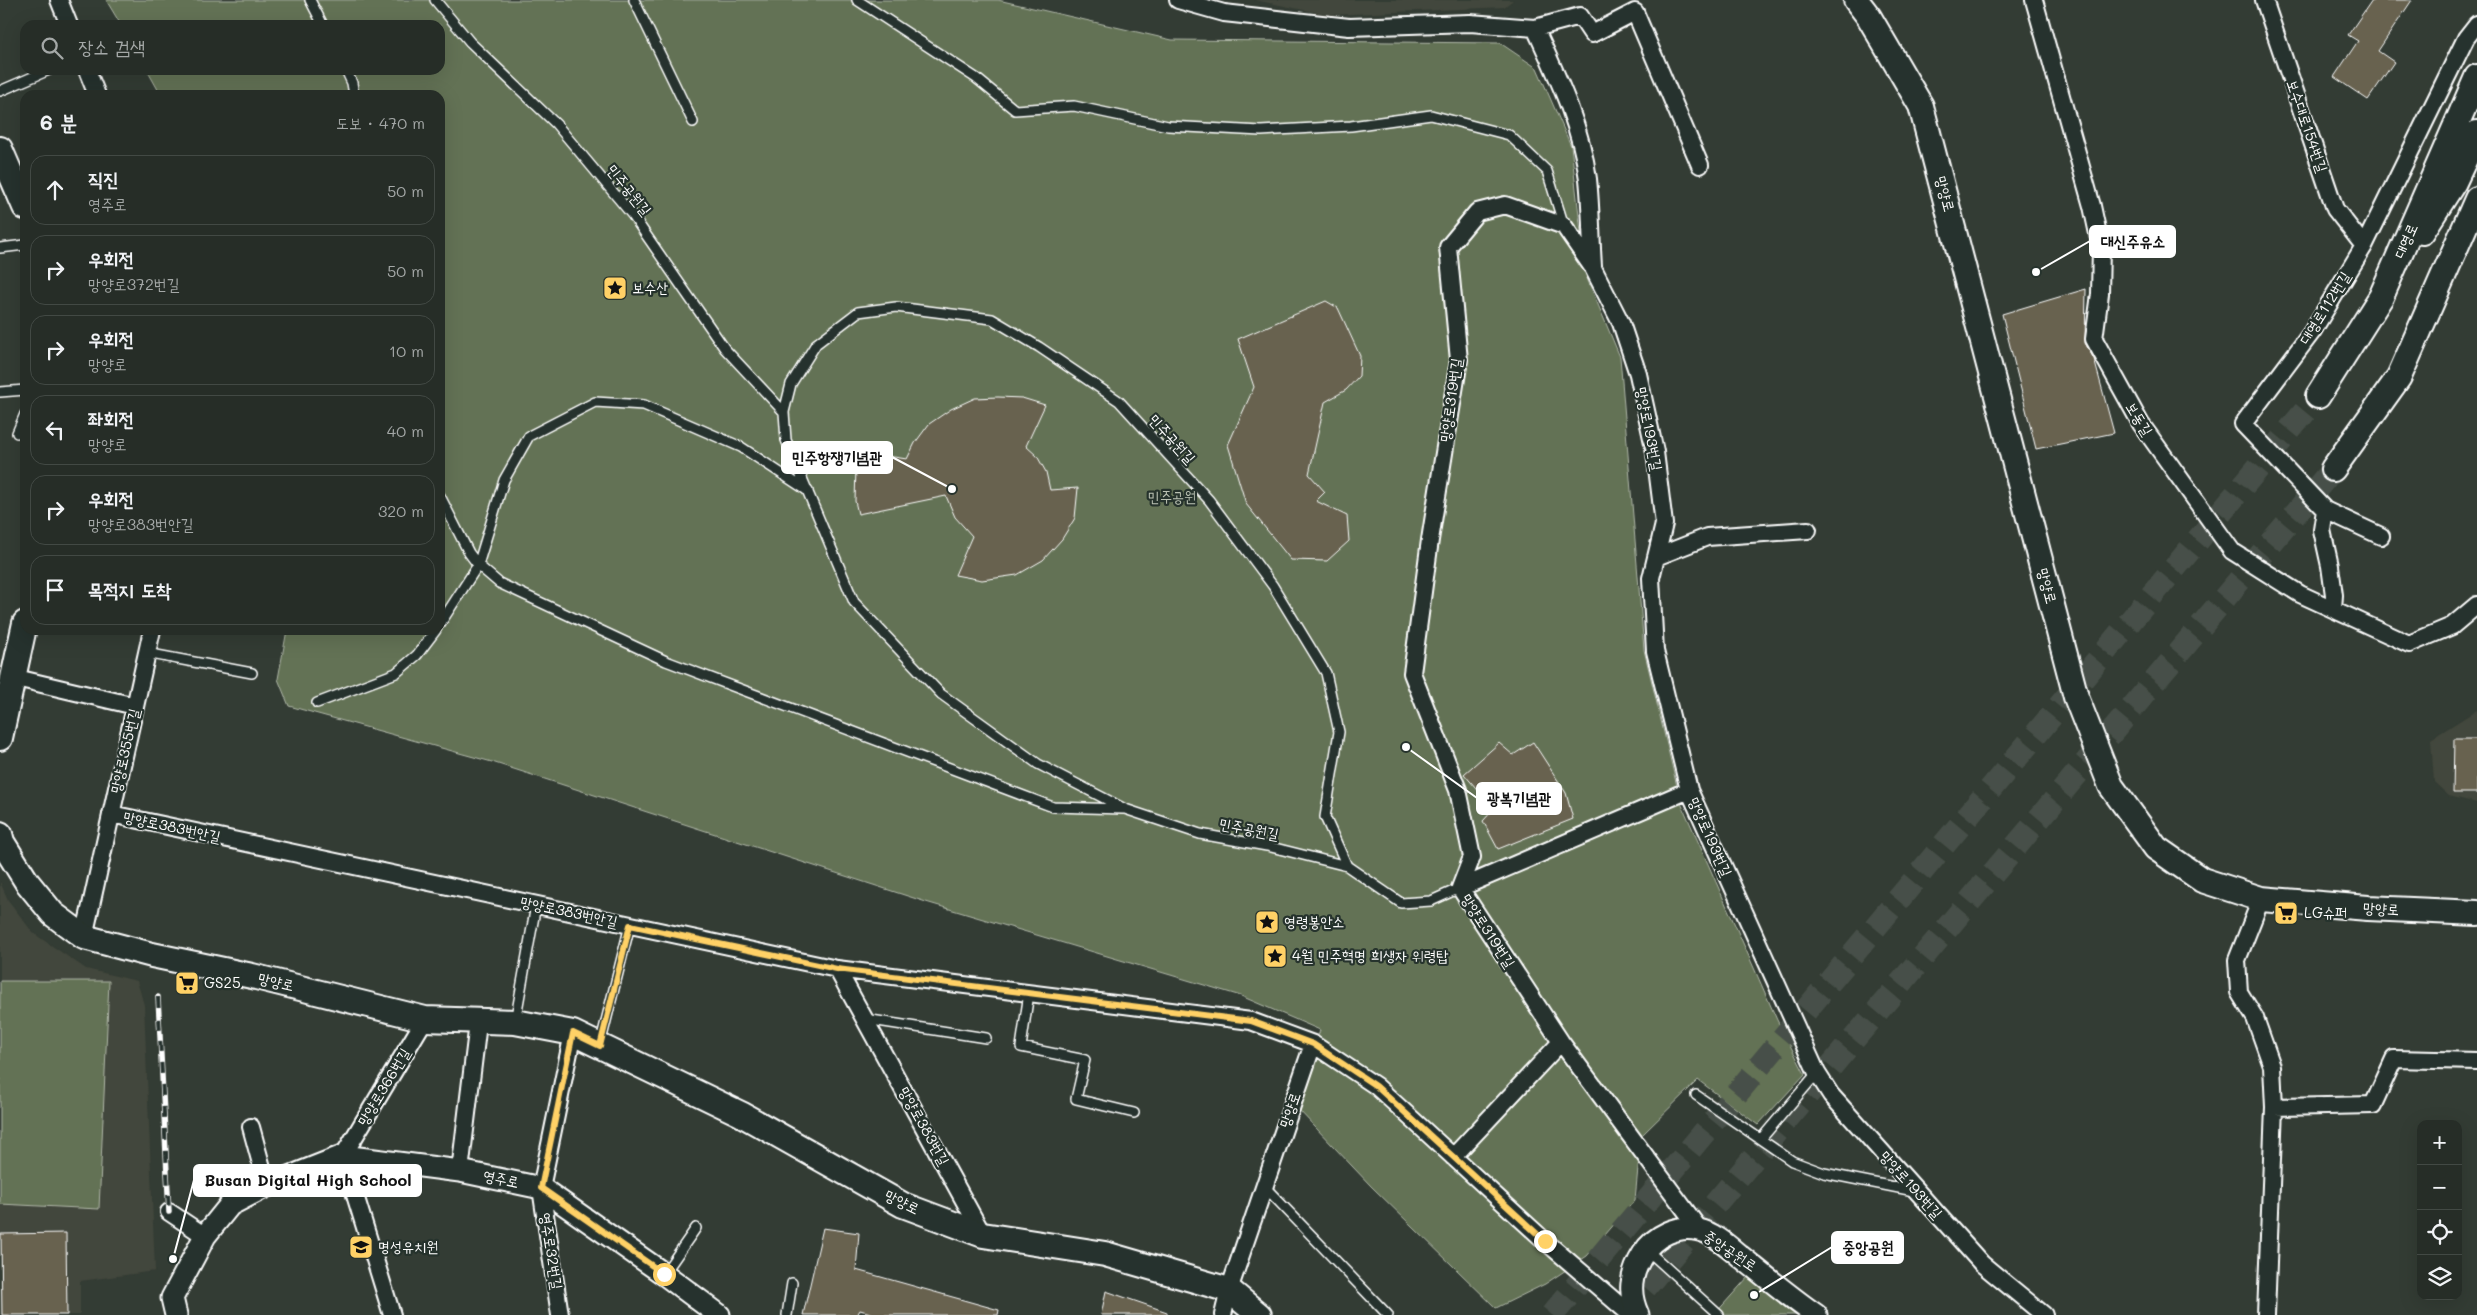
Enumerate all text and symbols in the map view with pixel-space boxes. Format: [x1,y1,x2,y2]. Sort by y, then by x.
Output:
search box [20,20,445,75]
icon: search [38,34,66,62]
text: 장소 검색 [78,34,145,59]
street label: 보수대로154번길 [2283,77,2333,175]
text: 6 분 [40,108,77,135]
text: 도보 · 470 m [336,112,425,133]
street label: 민주공원길 [603,160,657,219]
text: 직진 [88,166,119,191]
street label: 망양로 [1932,174,1960,214]
icon: ahead [41,176,69,204]
text: 50 m [387,180,424,201]
text: 영주로 [88,193,127,214]
street label: 대영로 [2389,220,2422,261]
callout: 대신주유소 [2090,226,2175,257]
text: 대신주유소 [2101,230,2165,251]
text: 우회전 [88,246,134,271]
icon: right [41,256,69,284]
text: 50 m [387,260,424,281]
street label: 대영로112번길 [2294,267,2354,348]
text: 망양로372번길 [88,273,180,294]
place icon: 보수산 [602,275,628,301]
place label: 보수산 [632,277,668,297]
text: 우회전 [88,326,134,351]
icon: right [41,336,69,364]
text: 10 m [389,340,424,361]
text: 망양로 [88,353,127,374]
street label: 망양로319번길 [1434,357,1466,443]
street label: 망양로193번길 [1632,385,1668,472]
street label: 보동길 [2122,398,2158,439]
text: 좌회전 [88,406,134,431]
street label: 민주공원길 [1145,409,1200,467]
icon: left [41,416,69,444]
text: 40 m [387,420,424,441]
text: 망양로 [88,433,127,454]
callout: 민주항쟁기념관 [782,442,892,473]
text: 민주항쟁기념관 [792,446,882,467]
text: 우회전 [88,486,134,511]
park label: 민주공원 [1148,486,1196,506]
icon: right [41,496,69,524]
text: 320 m [378,500,424,521]
text: 망양로383번안길 [88,513,194,534]
street label: 망양로 [2034,566,2062,606]
icon: arrive [41,576,69,604]
text: 목적지 도착 [88,577,171,602]
street label: 망양로355번길 [105,706,144,795]
callout: 광복기념관 [1477,783,1561,814]
text: 광복기념관 [1487,787,1551,808]
street label: 망양로193번길 [1685,794,1737,879]
street label: 망양로383번안길 [122,806,223,846]
street label: 민주공원길 [1218,812,1281,844]
street label: 망양로319번길 [1457,889,1520,971]
street label: 망양로383번안길 [519,891,620,931]
street label: 망양로 [2362,897,2400,919]
supermarket icon: LG슈퍼 [2273,900,2299,926]
place label: LG슈퍼 [2304,902,2347,922]
place icon: 영령봉안소 [1254,909,1280,935]
place label: 영령봉안소 [1284,911,1344,931]
place icon: 4월 민주혁명 희생자 위령탑 [1262,943,1288,969]
place label: 4월 민주혁명 희생자 위령탑 [1292,945,1449,965]
street label: 망양로 [256,967,296,995]
supermarket icon: GS25 [174,970,200,996]
place label: GS25 [204,972,241,992]
street label: 망양로366번길 [352,1044,414,1129]
street label: 망양로383번길 [895,1083,955,1168]
street label: 망양로 [1274,1089,1304,1130]
map controls [2417,1120,2462,1300]
button: + [2417,1120,2462,1165]
street label: 망양로193번길 [1876,1146,1948,1223]
street label: 영주로 [481,1164,521,1192]
callout: Busan Digital High School [194,1165,421,1196]
button: − [2417,1165,2462,1210]
text: Busan Digital High School [204,1169,412,1190]
street label: 망양로 [882,1184,923,1218]
button: locate [2417,1210,2462,1255]
street label: 영주로32번길 [536,1211,568,1291]
street label: 중앙공원로 [1700,1225,1761,1275]
route end [1534,1230,1557,1253]
callout: 중앙공원 [1832,1232,1903,1263]
school or university icon: 명성유치원 [348,1234,374,1260]
place label: 명성유치원 [378,1236,438,1256]
text: 중앙공원 [1842,1236,1894,1257]
button: layers [2417,1255,2462,1300]
route start [653,1263,676,1286]

